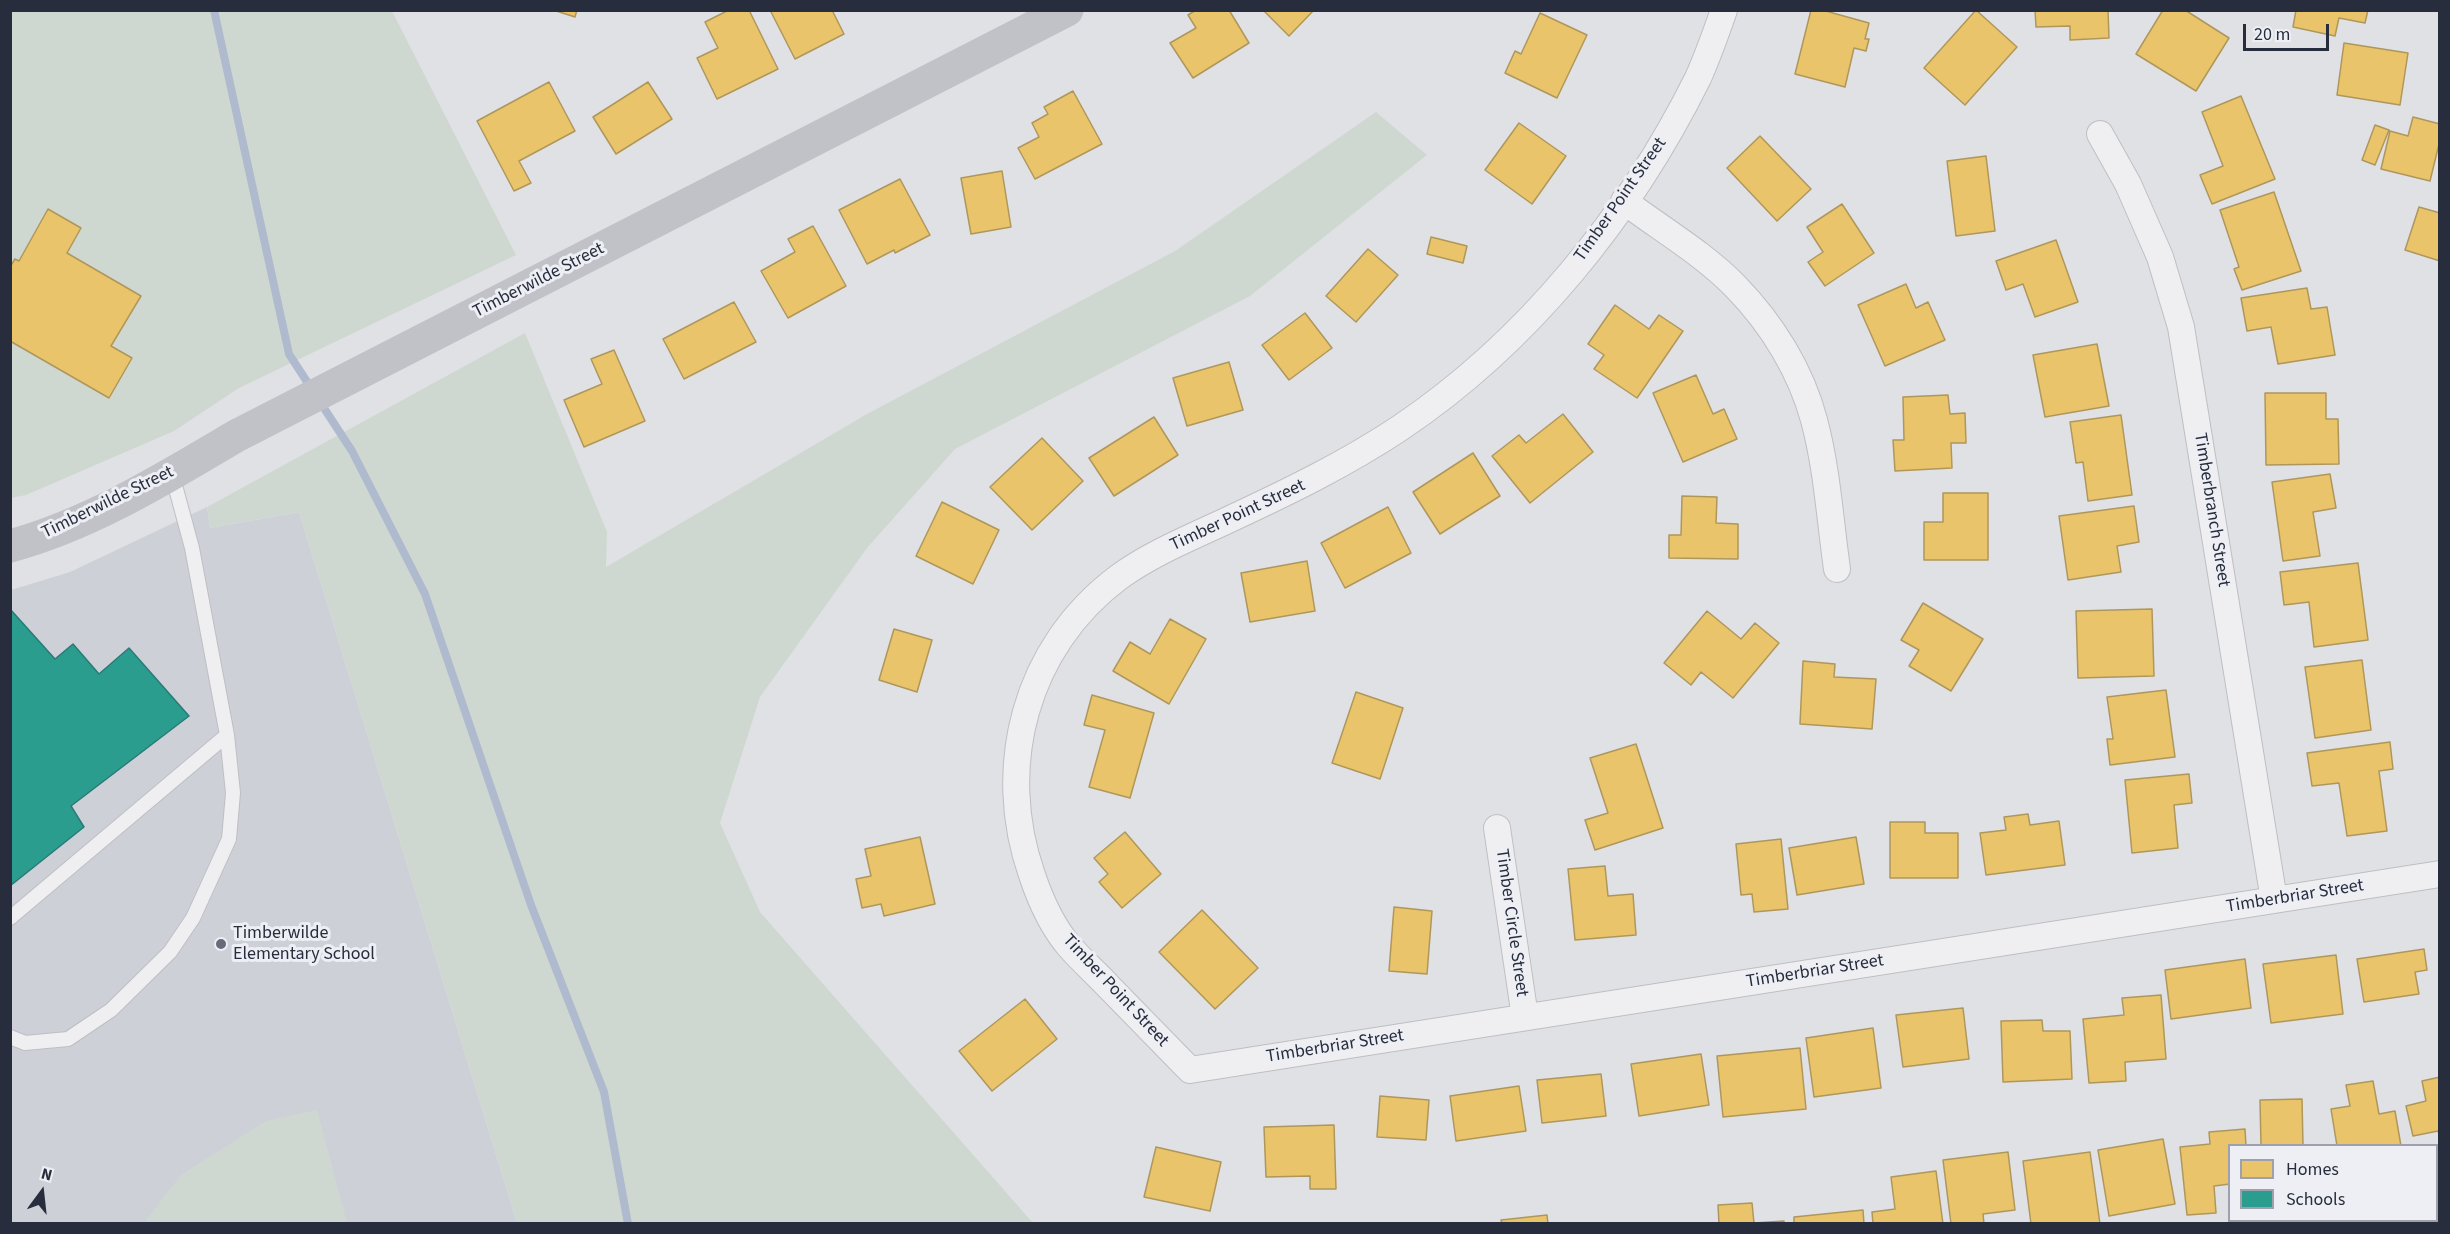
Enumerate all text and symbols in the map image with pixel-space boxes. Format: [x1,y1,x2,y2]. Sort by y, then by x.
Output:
scale bar [2246,12,2332,50]
text: 20 m [2254,22,2290,47]
street label: Timber Point Street [1570,134,1672,266]
street label: Timberwilde Street [470,239,608,323]
street label: Timberbranch Street [2188,432,2234,588]
street label: Timberwilde Street [39,462,177,544]
street label: Timber Point Street [1167,475,1309,557]
street label: Timber Circle Street [1490,848,1532,998]
street label: Timberbriar Street [2225,875,2365,919]
place label: Timberwilde Elementary School [233,923,375,966]
street label: Timber Point Street [1057,930,1173,1052]
marker: Timberwilde Elementary School [214,937,228,951]
street label: Timberbriar Street [1745,950,1885,994]
street label: Timberbriar Street [1265,1025,1405,1069]
legend [2228,1144,2438,1222]
text: Homes [2286,1157,2339,1182]
north arrow [12,1162,72,1222]
text: N [39,1163,55,1187]
text: Schools [2286,1187,2345,1212]

